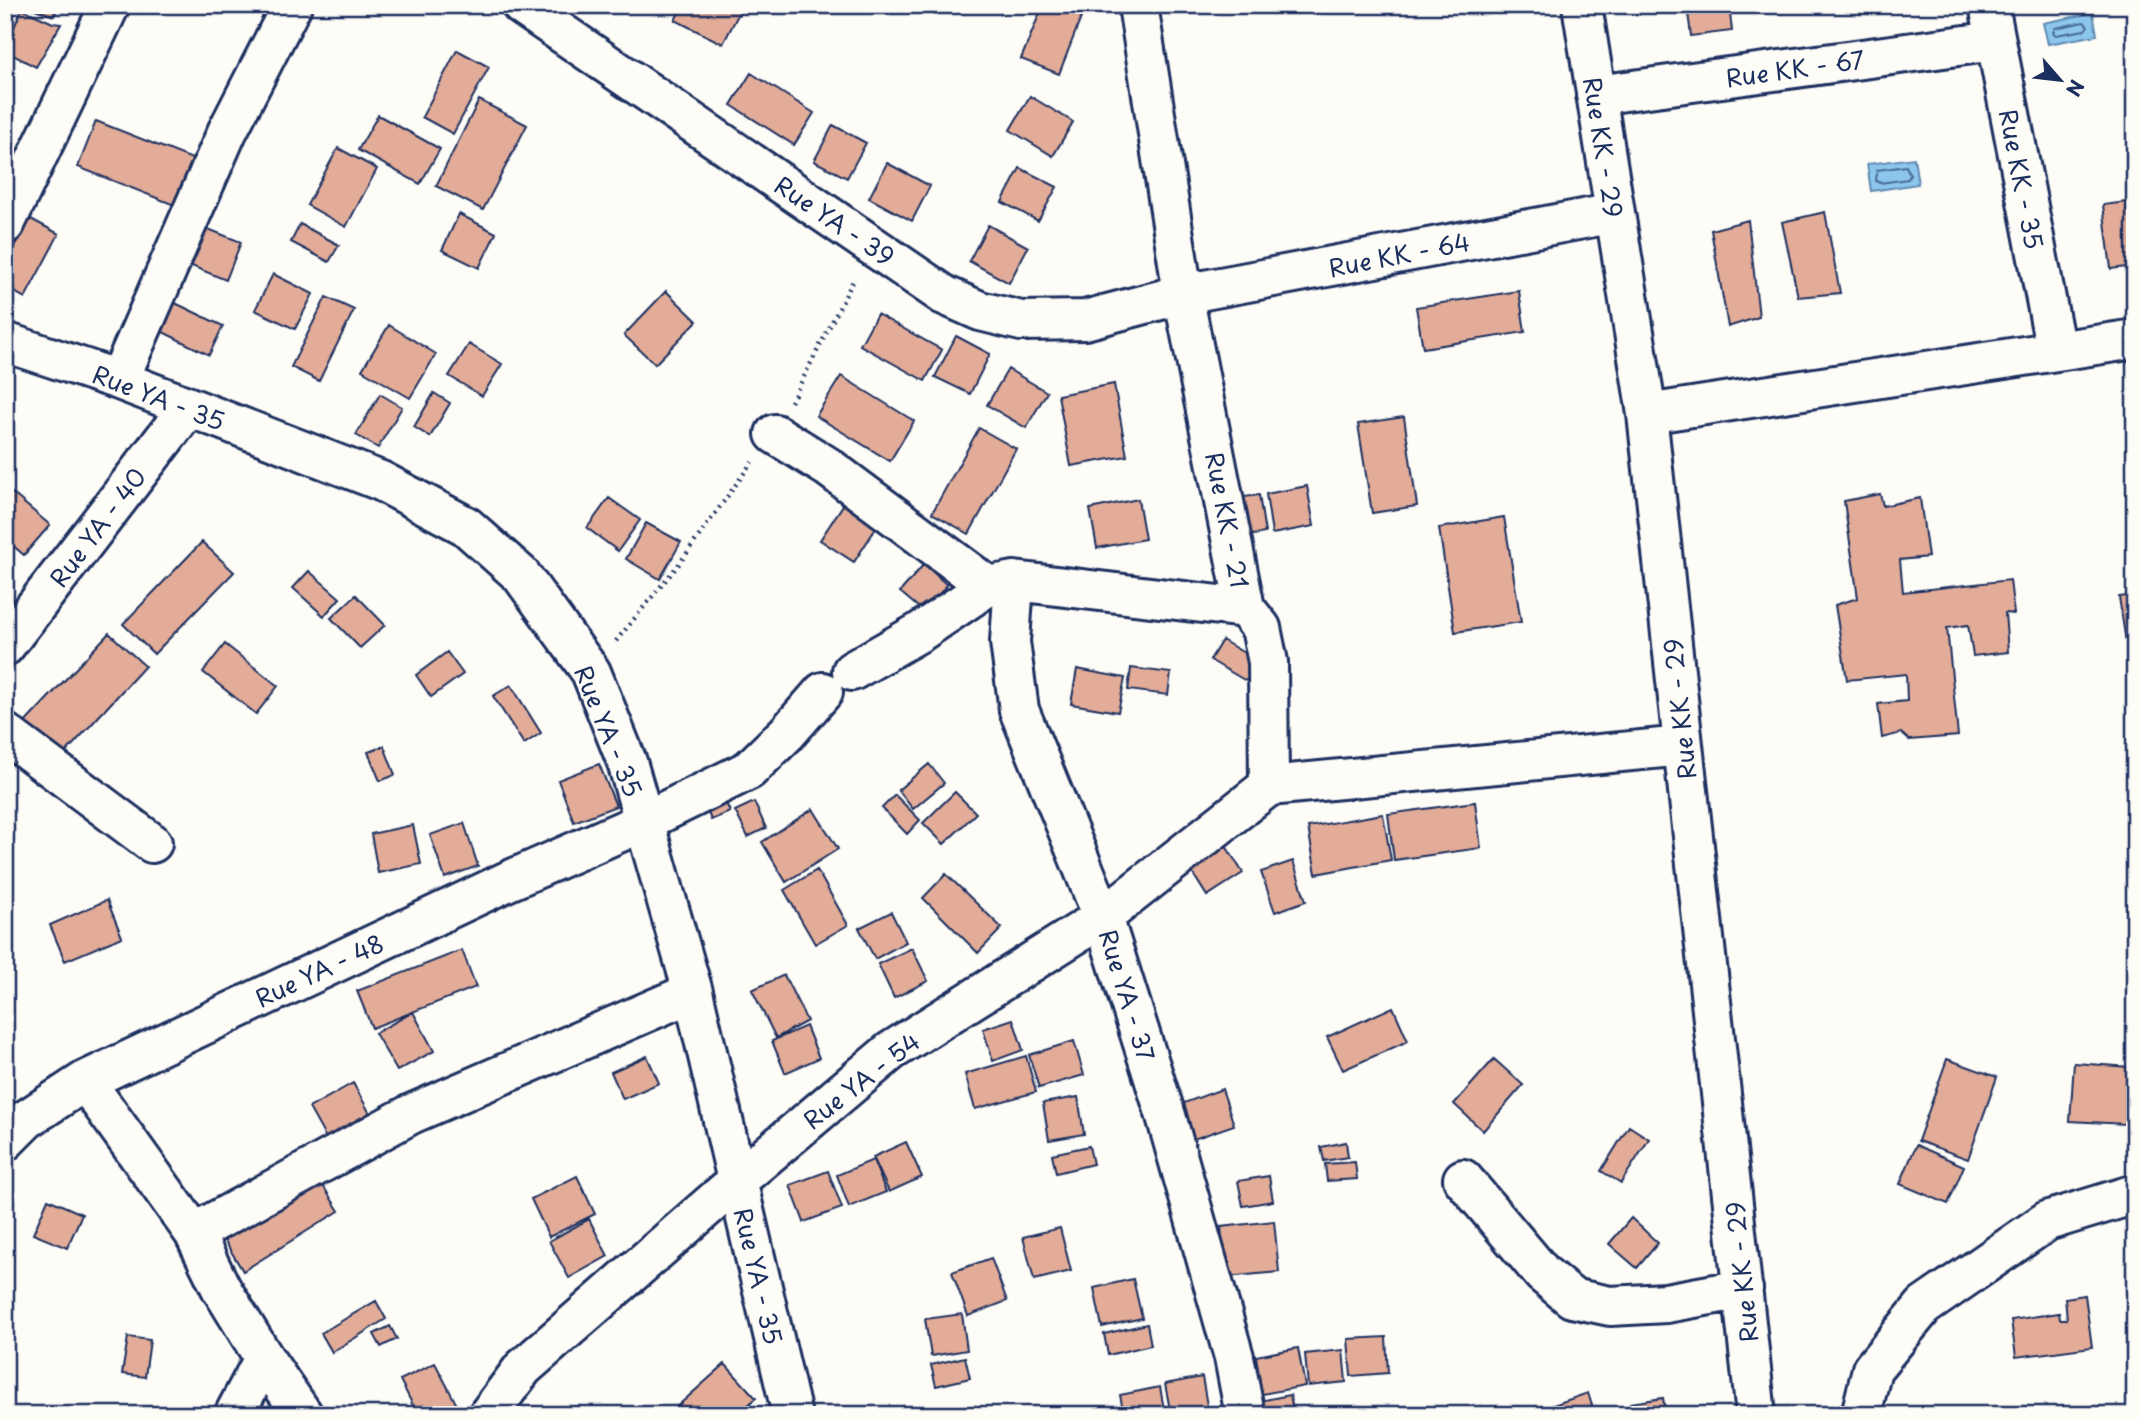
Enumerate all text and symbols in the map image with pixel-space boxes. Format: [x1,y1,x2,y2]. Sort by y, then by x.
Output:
street label: Rue KK - 67 [1723,40,1867,96]
north arrow [2024,46,2094,116]
street label: Rue KK - 29 [1575,74,1633,220]
text: N [2060,75,2092,102]
street label: Rue KK - 35 [1991,106,2053,252]
street label: Rue YA - 39 [768,167,902,273]
street label: Rue KK - 64 [1325,223,1473,285]
street label: Rue YA - 35 [88,355,230,439]
street label: Rue KK - 21 [1197,449,1259,591]
street label: Rue YA - 40 [40,460,154,594]
street label: Rue KK - 29 [1654,637,1704,781]
street label: Rue YA - 35 [566,660,652,802]
street label: Rue YA - 48 [249,925,389,1015]
street label: Rue YA - 37 [1091,925,1165,1065]
street label: Rue YA - 54 [795,1023,927,1137]
street label: Rue KK - 29 [1716,1200,1766,1344]
street label: Rue YA - 35 [726,1204,792,1348]

